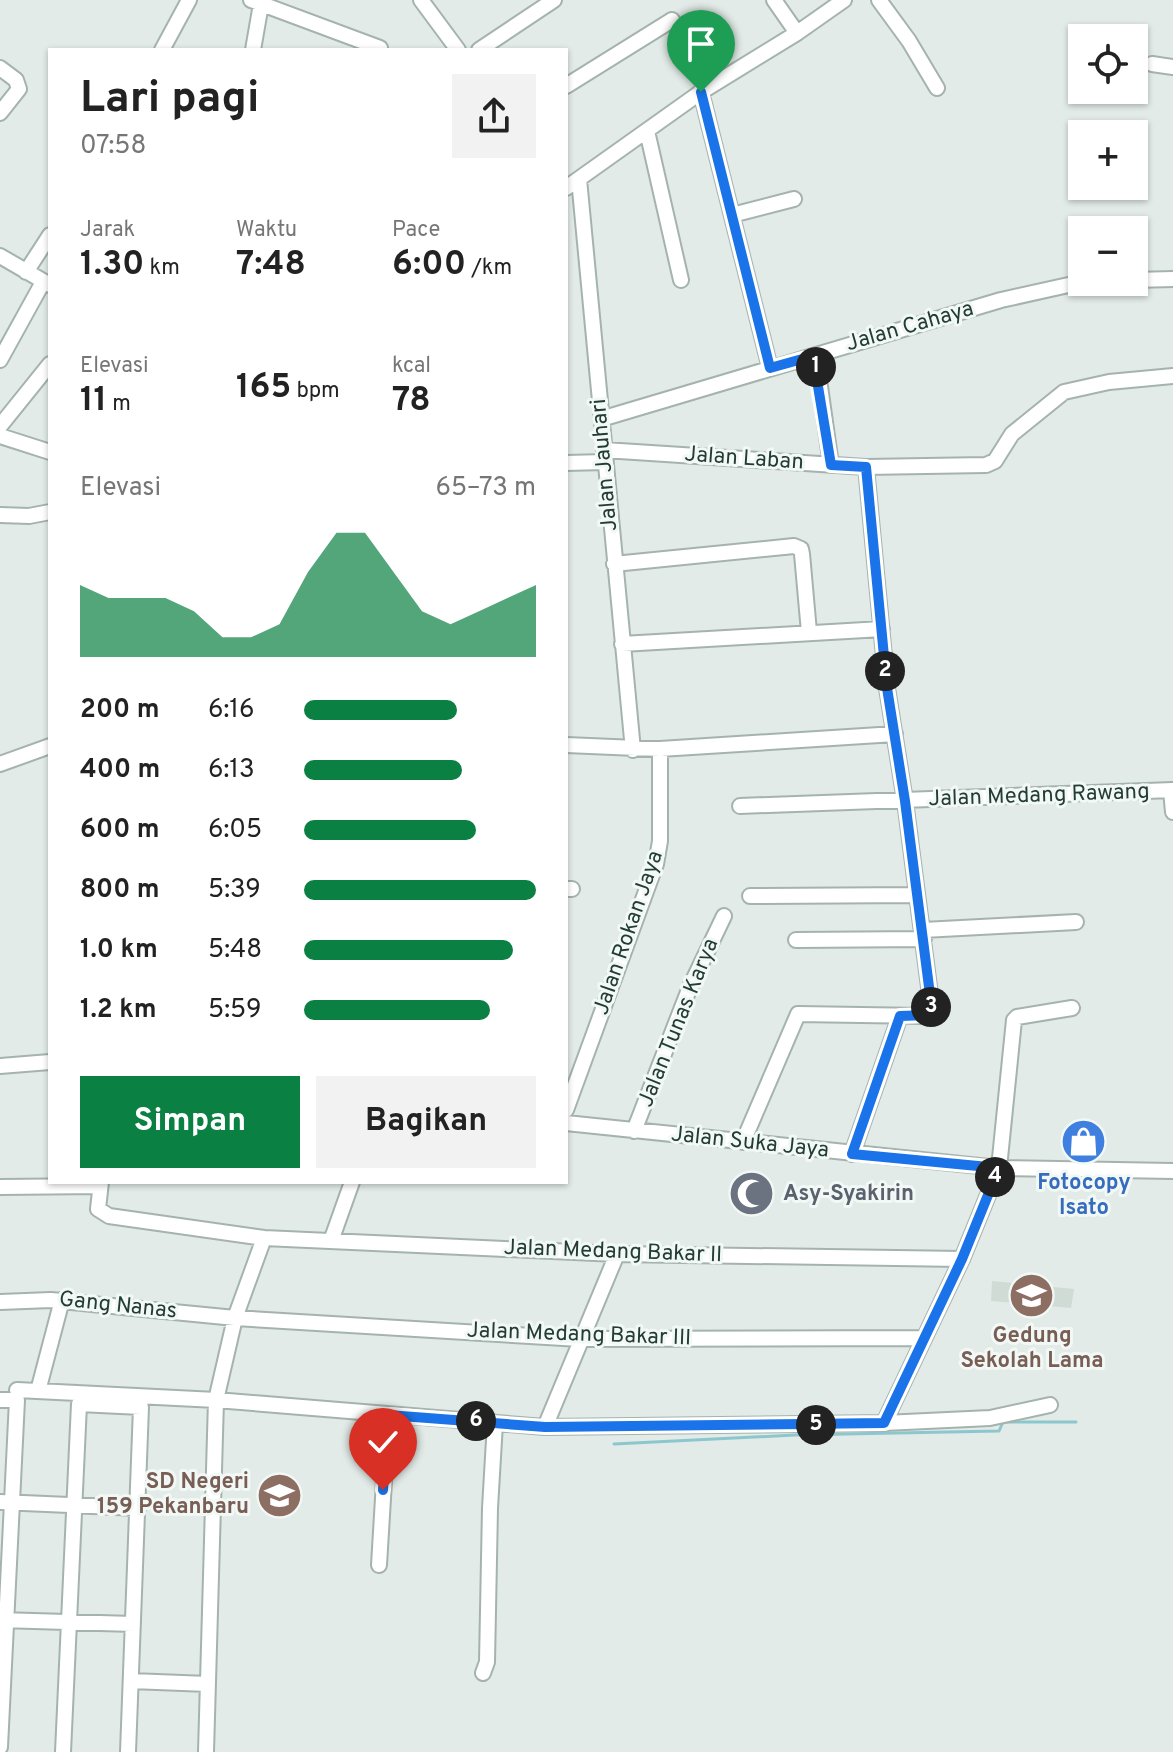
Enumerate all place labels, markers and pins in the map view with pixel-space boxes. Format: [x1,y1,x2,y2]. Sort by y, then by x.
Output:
pin [667,10,735,92]
pin: 1 [796,347,836,387]
pin: 2 [865,651,905,691]
pin: 3 [911,987,951,1027]
shop icon: Fotocopy Isato [1060,1118,1108,1166]
pin: 4 [975,1157,1015,1197]
mosque icon: Asy-Syakirin [728,1170,776,1218]
place label: Fotocopy Isato [1037,1170,1131,1222]
place label: Asy-Syakirin [783,1181,914,1208]
school or university icon: Gedung Sekolah Lama [1008,1271,1056,1319]
place label: Gedung Sekolah Lama [960,1323,1104,1375]
pin: 6 [456,1401,496,1441]
pin: 5 [796,1405,836,1445]
pin [349,1408,417,1490]
place label: SD Negeri 159 Pekanbaru [97,1469,249,1521]
school or university icon: SD Negeri 159 Pekanbaru [256,1471,304,1519]

